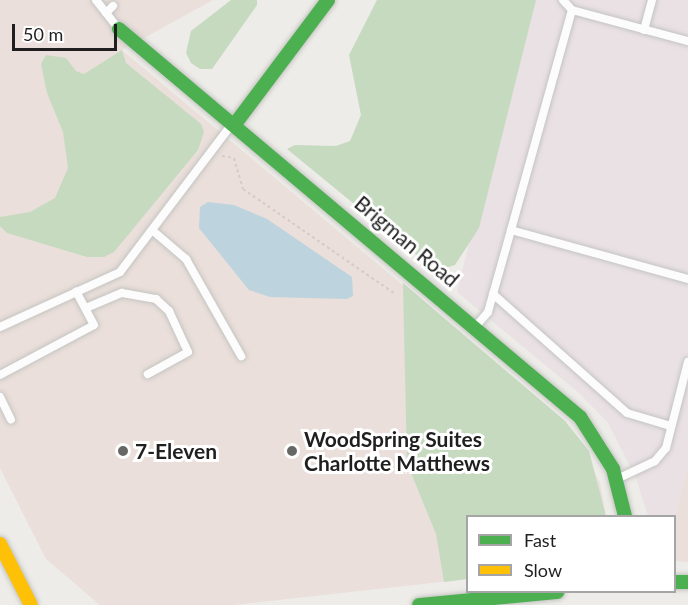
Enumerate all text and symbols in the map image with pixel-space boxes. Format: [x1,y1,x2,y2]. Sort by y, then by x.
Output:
scale bar [15,12,120,50]
text: 50 m [23,23,63,45]
street label: Brigman Road [350,190,464,292]
place label: WoodSpring Suites Charlotte Matthews [304,426,490,476]
place label: 7-Eleven [135,438,217,464]
marker: 7-Eleven [116,444,130,458]
marker: WoodSpring Suites Charlotte Matthews [285,444,299,458]
legend [466,515,676,593]
text: Fast [524,529,556,551]
text: Slow [524,559,562,581]

